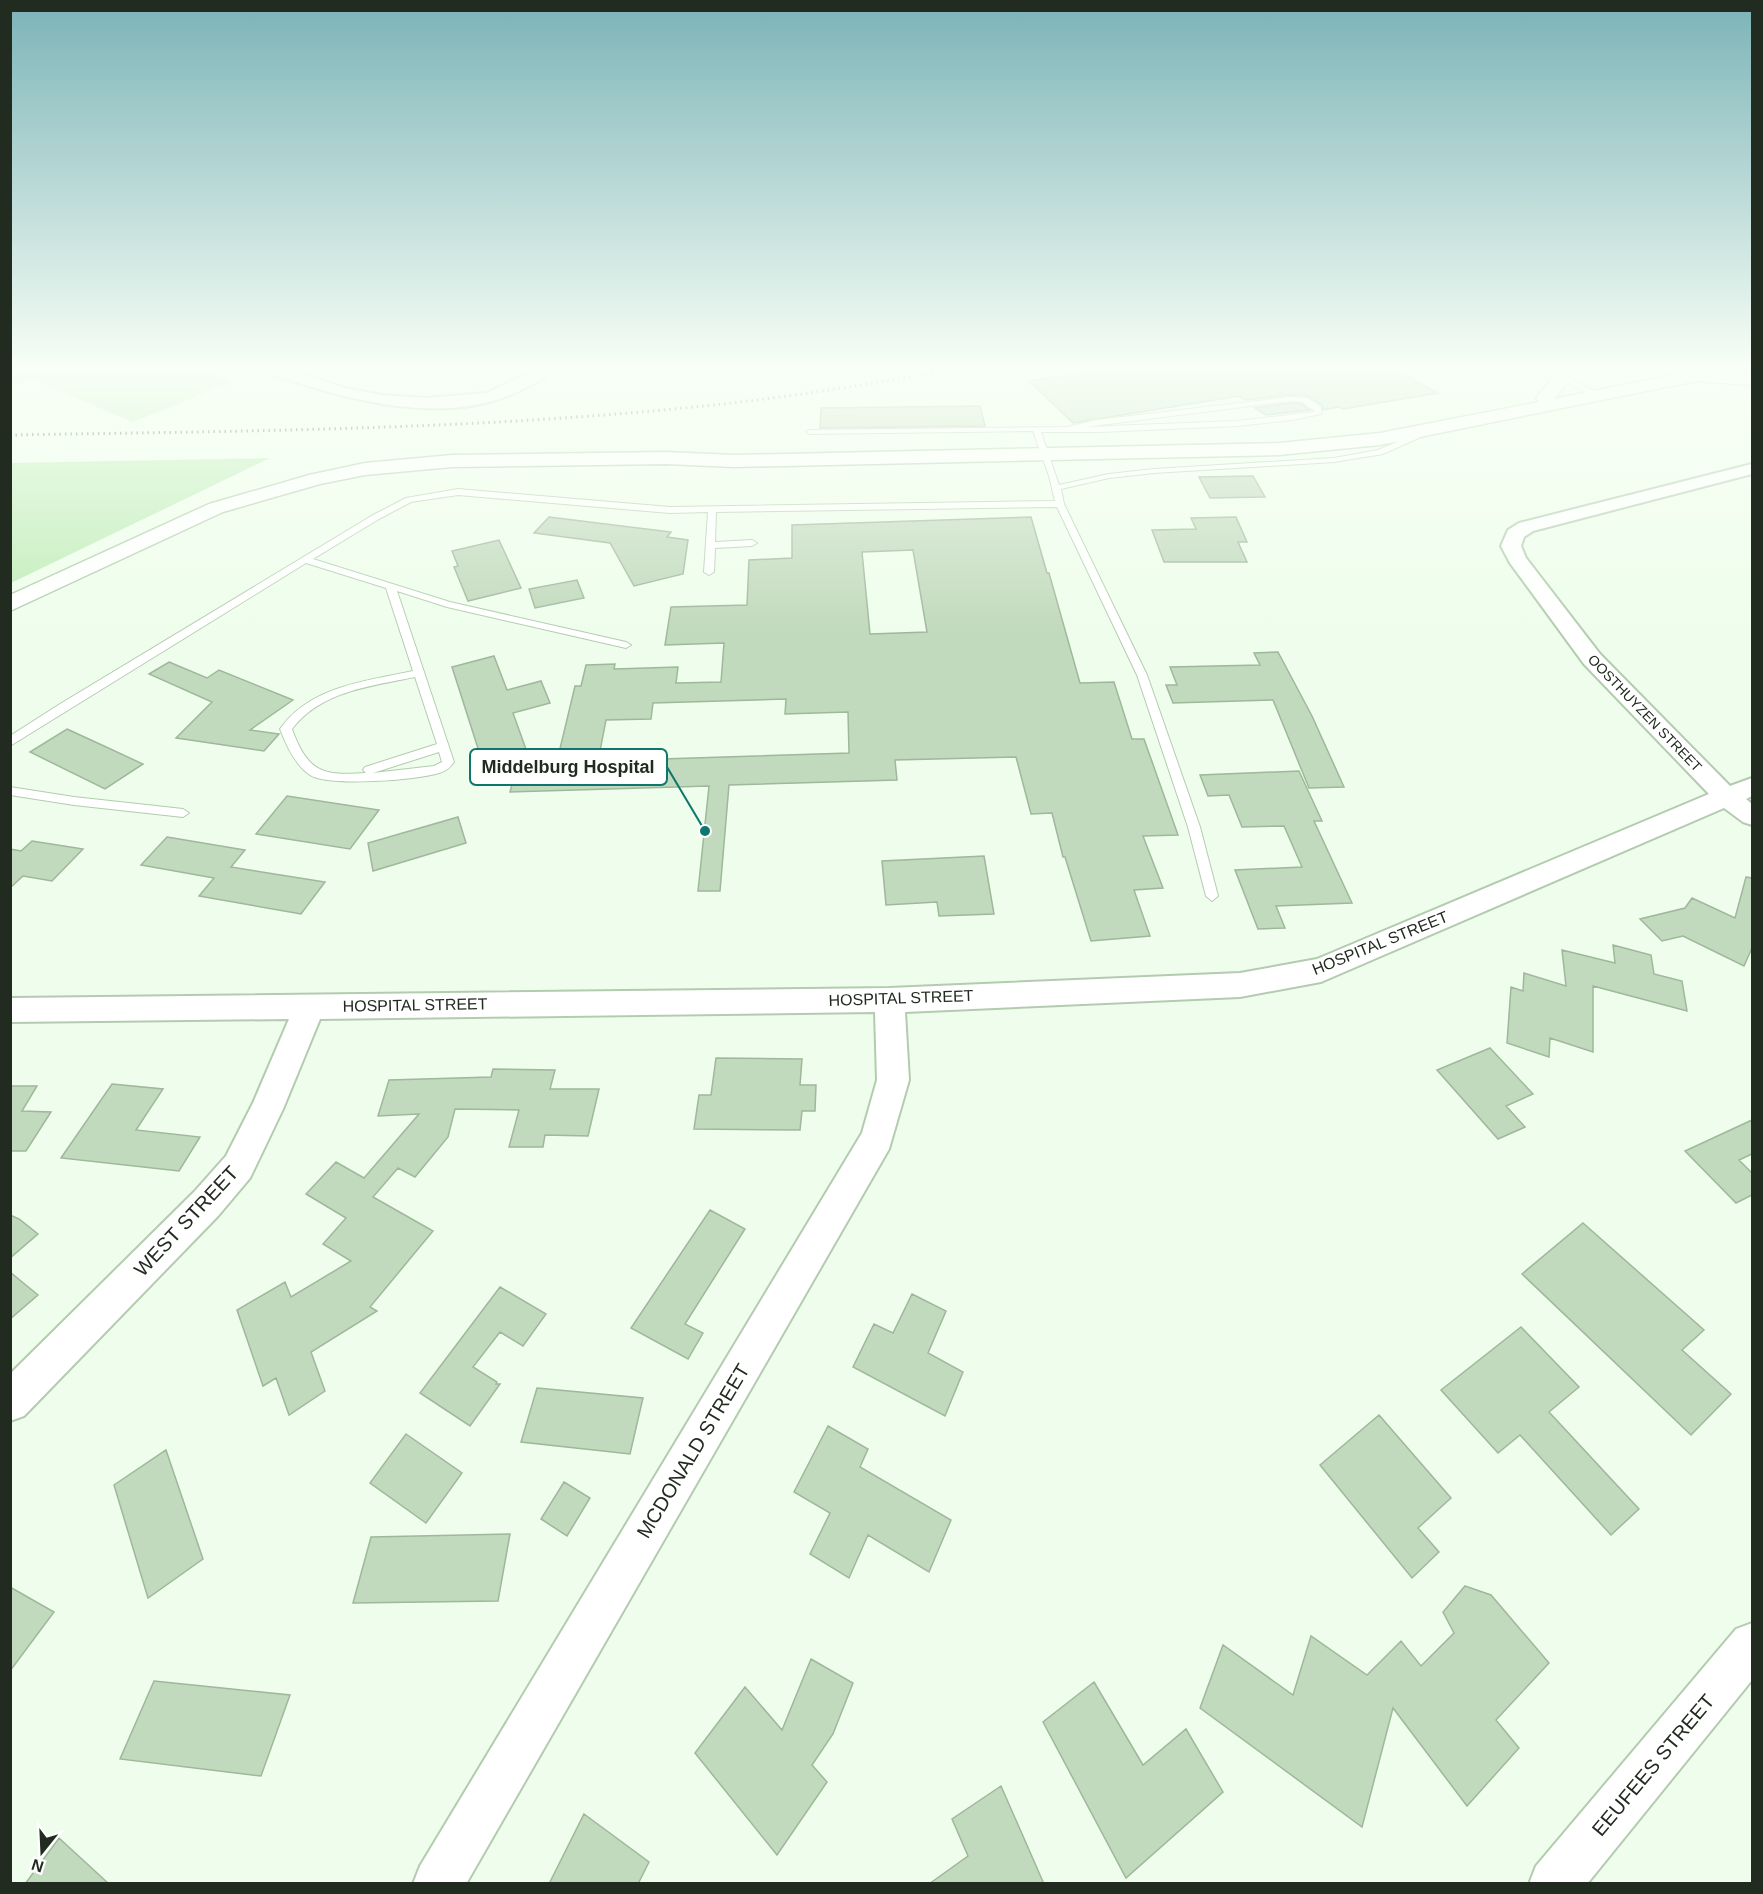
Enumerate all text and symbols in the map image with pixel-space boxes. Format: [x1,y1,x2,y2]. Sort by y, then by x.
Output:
street label: OOSTHUYZEN STREET [1585,651,1705,775]
callout: Middelburg Hospital [470,749,667,785]
text: Middelburg Hospital [482,757,655,777]
street label: HOSPITAL STREET [1310,908,1451,978]
street label: HOSPITAL STREET [828,987,974,1009]
street label: HOSPITAL STREET [342,995,488,1015]
street label: WEST STREET [130,1162,242,1280]
street label: MCDONALD STREET [632,1360,754,1542]
street label: EEUFEES STREET [1587,1690,1719,1840]
north arrow [12,1822,72,1882]
text: N [29,1856,46,1876]

